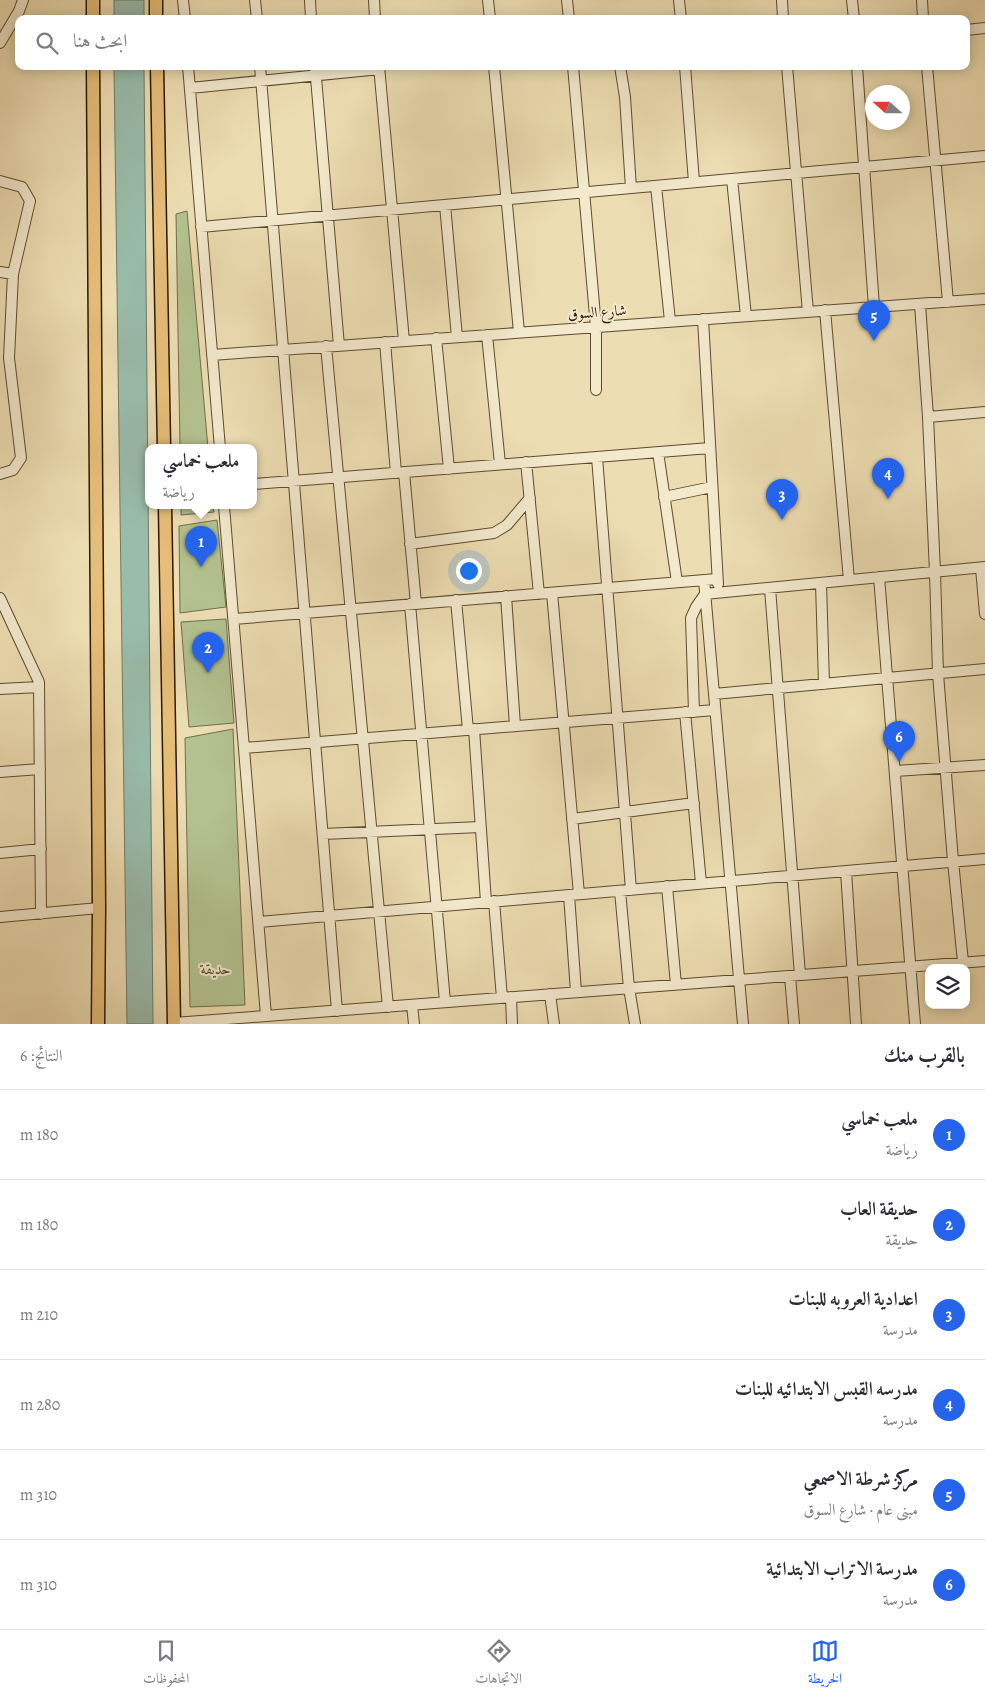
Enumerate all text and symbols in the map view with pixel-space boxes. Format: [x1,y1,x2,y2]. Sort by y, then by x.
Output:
search box [15,15,970,70]
text: ابحث هنا [73,28,127,54]
icon: search [33,29,61,57]
north arrow [865,85,910,130]
street label: شارع السوق [567,300,627,327]
pin: 5 [858,300,890,341]
popup [145,444,257,509]
text: ملعب خماسي [163,448,239,474]
pin: 4 [872,458,904,499]
pin: 3 [766,479,798,520]
text: رياضة [163,481,195,503]
pin: 1 [185,526,217,567]
your location [456,558,482,584]
pin: 2 [192,632,224,673]
pin: 6 [883,721,915,762]
park label: حديقة [199,959,231,979]
map controls [925,964,970,1009]
button: layers [925,964,970,1009]
text: بالقرب منك [884,1041,965,1069]
text: النتائج: 6 [20,1045,62,1067]
text: ملعب خماسي [841,1106,918,1132]
text: 180 m [20,1124,58,1146]
text: 1 [946,1124,952,1146]
text: رياضة [886,1139,918,1161]
text: حديقة العاب [840,1196,918,1222]
text: 180 m [20,1214,58,1236]
text: 2 [945,1214,953,1236]
text: حديقة [886,1229,918,1251]
text: اعدادية العروبه للبنات [788,1286,918,1312]
text: 210 m [20,1304,58,1326]
text: 3 [946,1304,952,1326]
text: مدرسة [883,1319,918,1341]
text: مدرسه القبس الابتدائيه للبنات [735,1376,918,1402]
text: 280 m [20,1394,60,1416]
text: 4 [945,1394,953,1416]
text: مدرسة [883,1409,918,1431]
text: مركز شرطة الاصمعي [804,1466,918,1492]
text: 310 m [20,1484,57,1506]
text: 5 [946,1484,952,1506]
text: مبنى عام · شارع السوق [804,1499,918,1521]
text: مدرسة الاتراب الابتدائية [766,1556,918,1582]
text: 310 m [20,1574,57,1596]
text: 6 [945,1574,953,1596]
text: مدرسة [883,1589,918,1611]
tab: المحفوظات [143,1637,189,1692]
tab: الاتجاهات [475,1637,522,1692]
tab: الخريطة [808,1637,842,1692]

